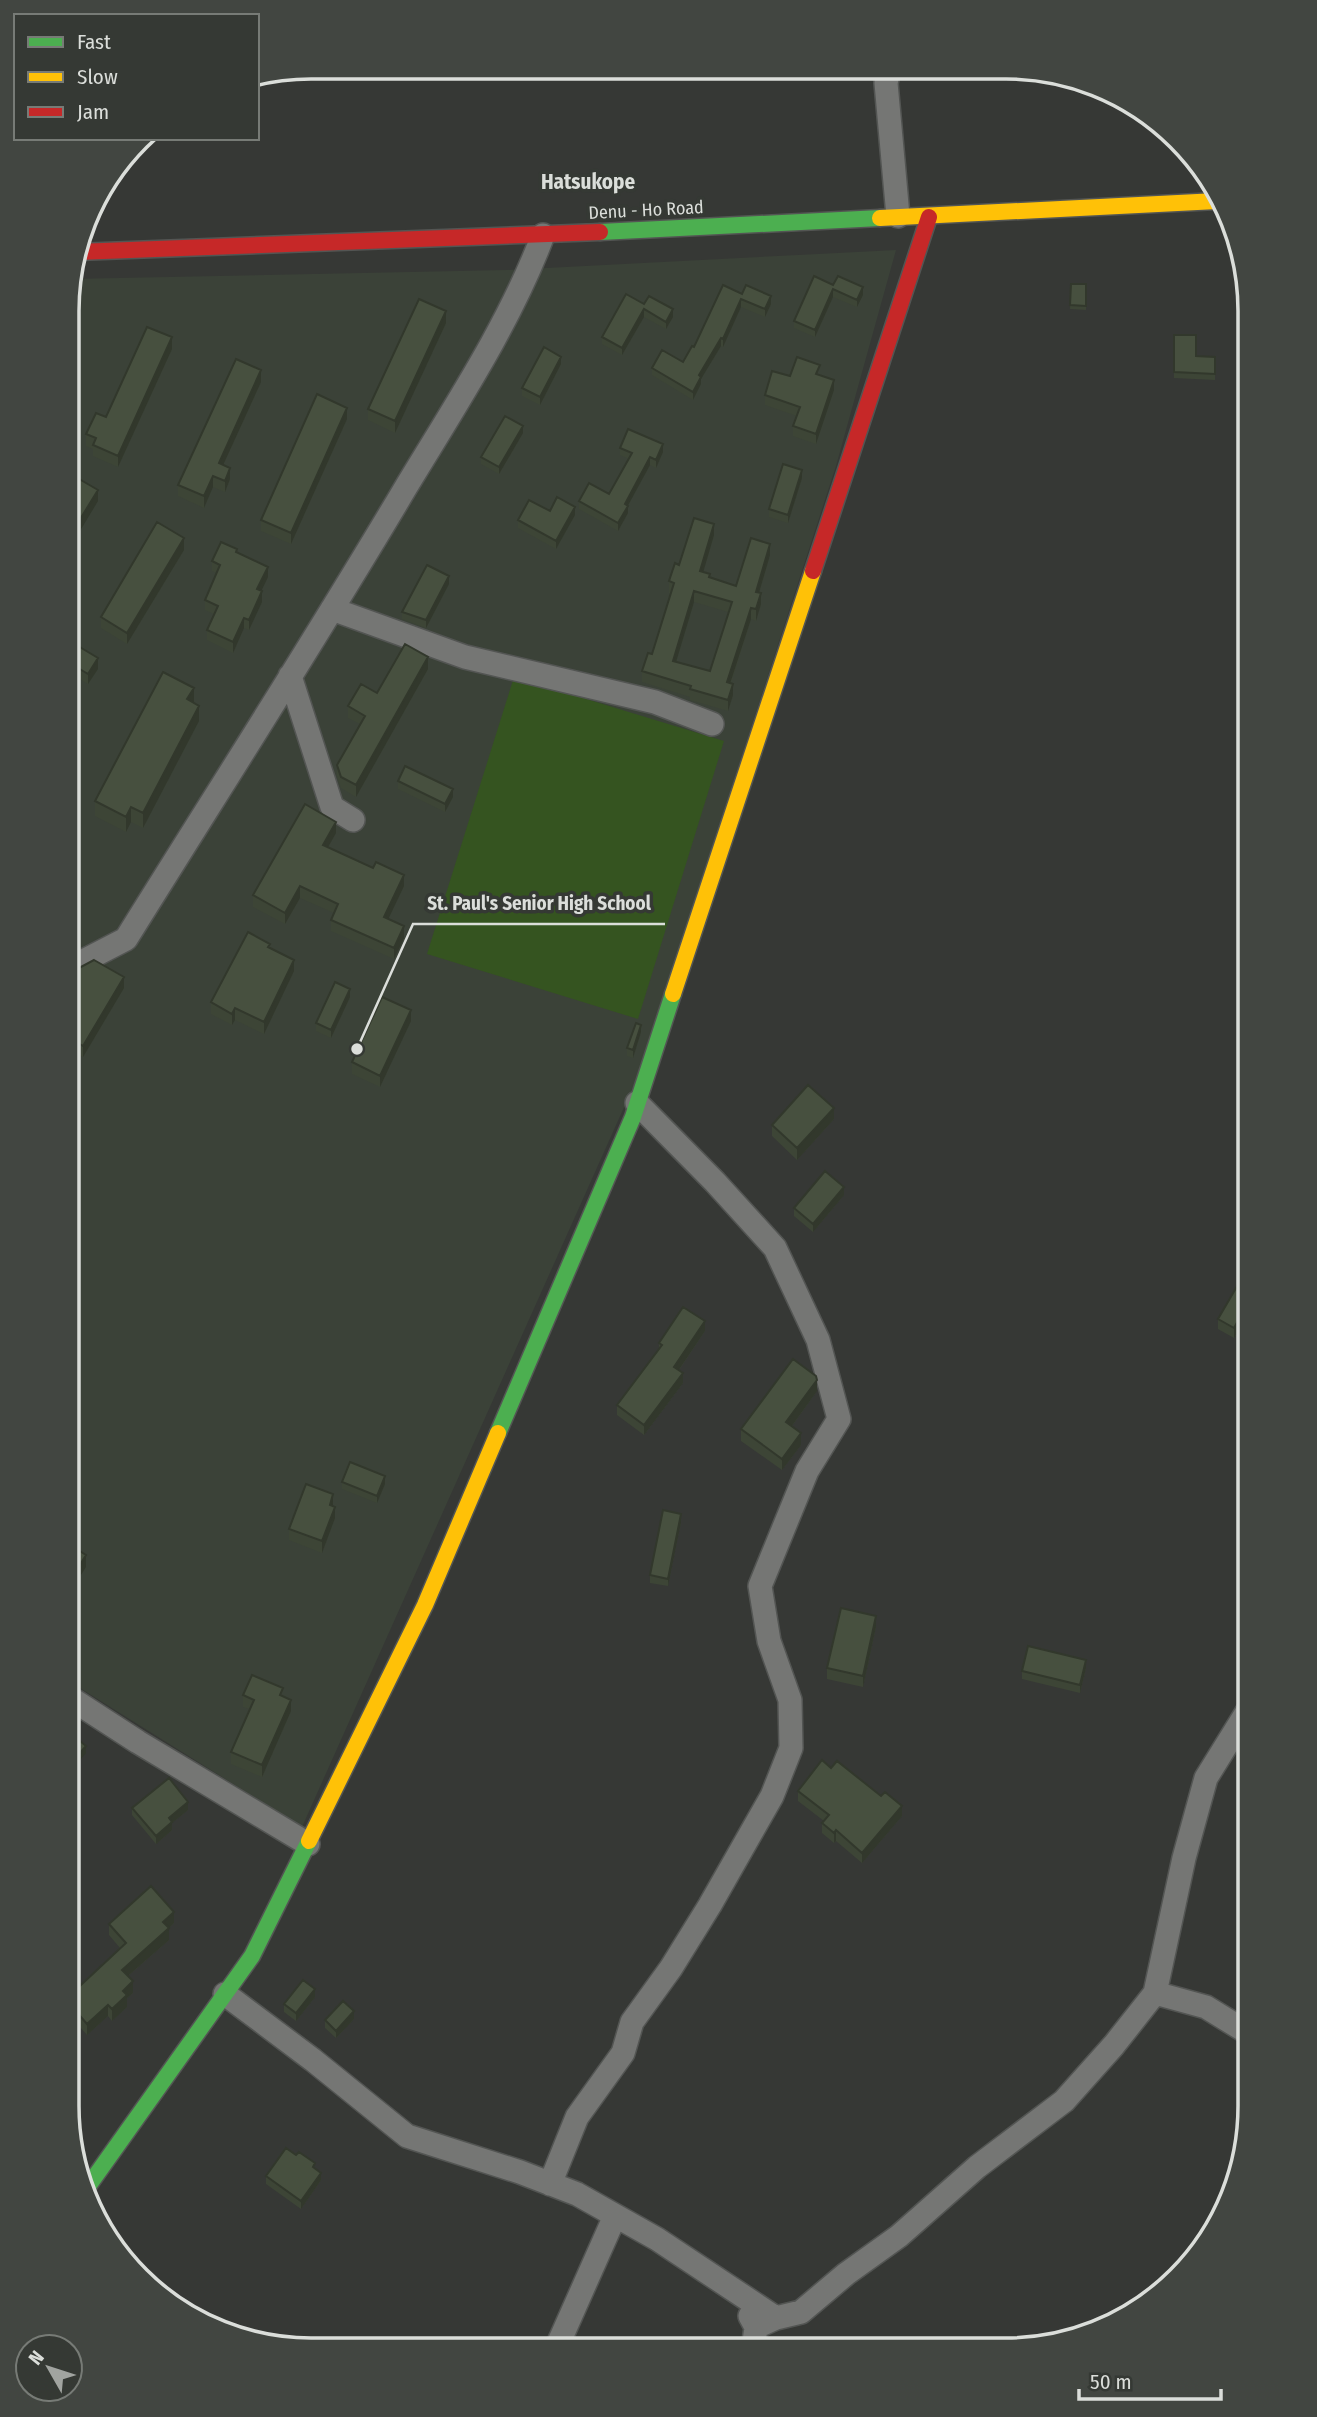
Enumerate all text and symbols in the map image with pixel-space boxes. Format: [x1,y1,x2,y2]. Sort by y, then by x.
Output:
legend [14,14,259,140]
text: Fast [77,29,111,55]
text: Slow [77,64,118,90]
text: Jam [77,99,109,125]
district label: Hatsukope [541,169,635,195]
street label: Denu - Ho Road [588,196,704,224]
callout: St. Paul's Senior High School [413,884,665,924]
text: St. Paul's Senior High School [427,892,652,915]
north arrow [14,2333,84,2403]
text: N [24,2346,49,2369]
scale bar [1079,2358,1221,2402]
text: 50 m [1090,2369,1132,2395]

